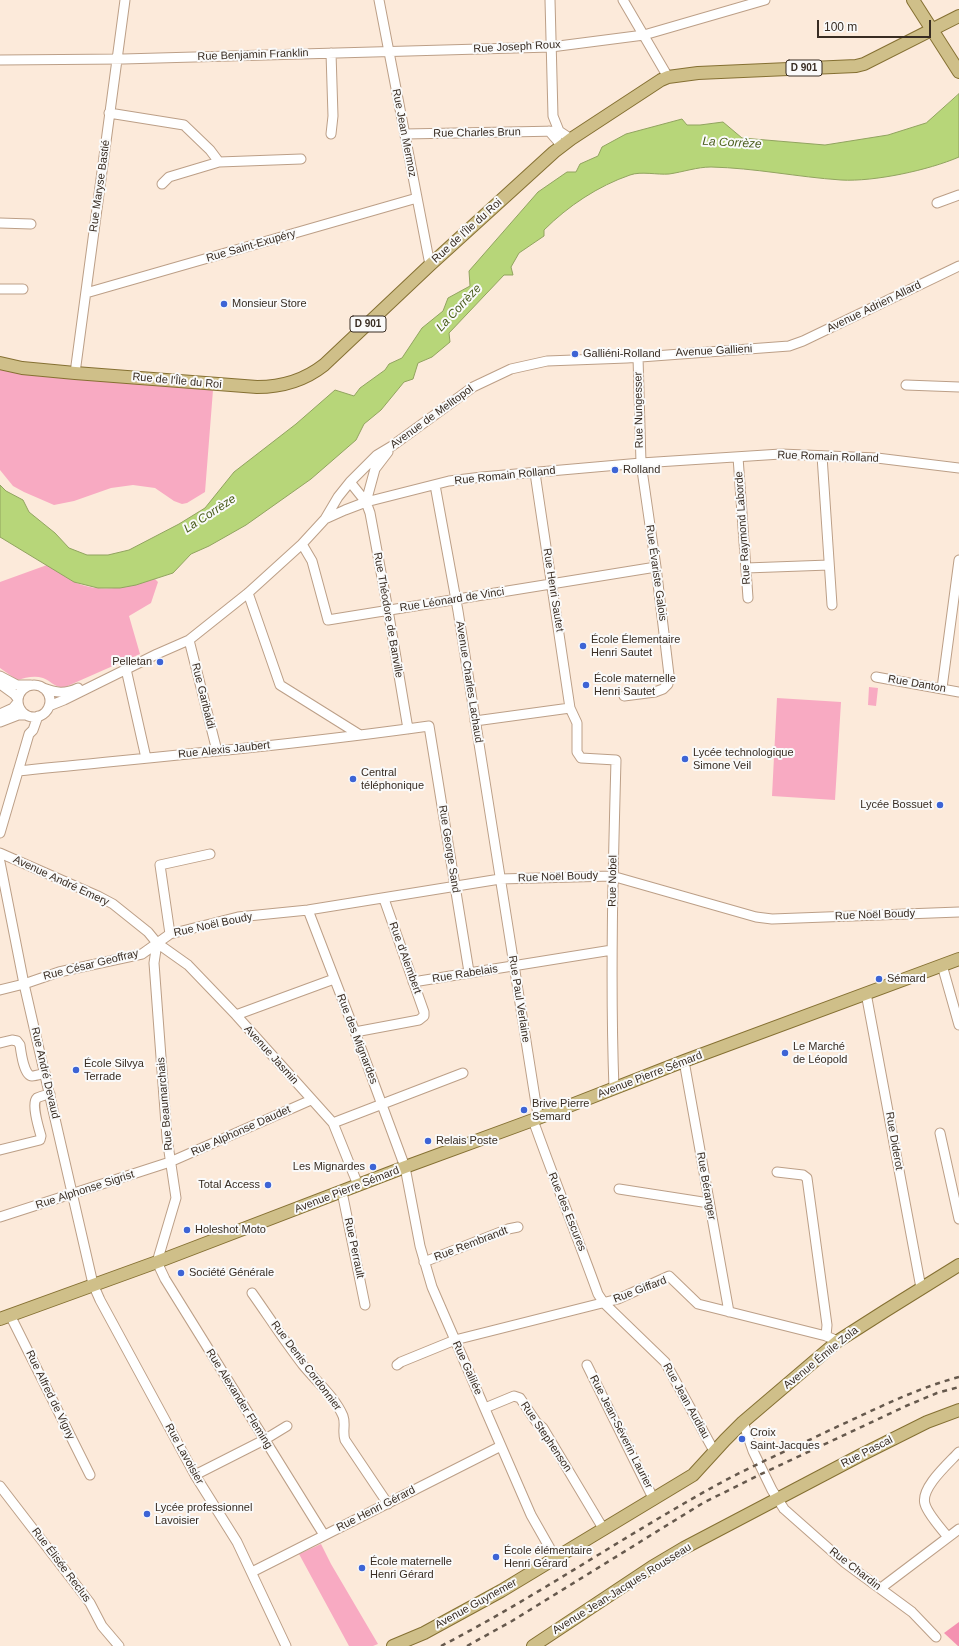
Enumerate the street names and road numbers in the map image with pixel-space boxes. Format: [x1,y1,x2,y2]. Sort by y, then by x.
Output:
street label: Rue Joseph Roux [473,38,561,56]
street label: Rue Benjamin Franklin [197,46,309,64]
road number: D 901 [786,60,822,76]
street label: Rue Jean Mermoz [389,88,419,178]
street label: Rue Charles Brun [433,126,521,140]
street label: Rue Maryse Bastié [87,139,113,233]
street label: Rue de l'Île du Roi [429,196,505,266]
street label: Rue Saint-Exupéry [205,227,297,265]
street label: Avenue Adrien Allard [825,278,923,336]
road number: D 901 [350,316,386,332]
street label: Avenue Gallieni [675,342,753,360]
street label: Rue de l'Île du Roi [132,371,222,391]
street label: Rue Nungesser [632,372,646,448]
street label: Avenue de Melitopol [388,382,476,452]
street label: Rue Romain Rolland [777,449,879,465]
street label: Rue Romain Rolland [454,464,556,488]
street label: Rue Raymond Laborde [732,471,754,585]
street label: Rue Évariste Galois [643,524,669,622]
street label: Rue Henri Sautet [540,547,566,633]
street label: Rue Théodore de Banville [370,551,406,679]
street label: Rue Léonard de Vinci [399,585,505,615]
street label: Avenue Charles Lachaud [453,620,485,744]
street label: Rue Garibaldi [188,662,218,730]
street label: Rue Danton [887,672,947,696]
street label: Rue Alexis Jaubert [177,739,271,761]
street label: Rue George Sand [436,804,462,894]
street label: Avenue André Emery [11,853,111,909]
street label: Rue Nobel [606,855,620,907]
street label: Rue Noël Boudy [518,869,598,885]
street label: Rue Noël Boudy [835,907,915,923]
street label: Rue Noël Boudy [172,910,254,940]
street label: Rue d'Alembert [386,920,424,996]
street label: Rue César Geoffray [42,947,140,983]
street label: Rue Paul Verlaine [506,954,532,1044]
street label: Rue Rabelais [431,962,499,986]
street label: Rue des Mignardes [334,992,380,1086]
street label: Avenue Jasmin [241,1023,301,1087]
street label: Rue André Devaud [28,1026,62,1120]
street label: Avenue Pierre Sémard [596,1049,704,1101]
street label: Rue Beaumarchais [154,1057,176,1151]
street label: Rue Alphonse Daudet [189,1103,293,1159]
street label: Rue Diderot [882,1111,906,1171]
street label: Rue Béranger [694,1151,718,1221]
street label: Avenue Pierre Sémard [293,1164,401,1216]
street label: Rue Alphonse Sigrist [34,1168,136,1212]
street label: Rue des Escures [545,1171,589,1253]
street label: Rue Perrault [341,1216,367,1280]
street label: Rue Rembrandt [432,1224,510,1264]
street label: Rue Giffard [611,1274,669,1306]
street label: Rue Denis Cordonnier [268,1319,344,1413]
street label: Avenue Émile Zola [781,1324,861,1392]
street label: Rue Galilée [449,1339,485,1397]
street label: Rue Alexander Fleming [203,1347,275,1451]
street label: Rue Alfred de Vigny [23,1348,77,1442]
street label: Rue Jean Audiau [660,1361,712,1441]
street label: Rue Jean-Séverin Laurier [587,1373,655,1491]
street label: Rue Stephenson [518,1399,574,1475]
street label: Rue Lavoisier [162,1421,206,1487]
street label: Rue Pascal [839,1433,895,1471]
street label: Rue Henri Gérard [334,1483,418,1535]
street label: Rue Élisée Reclus [29,1525,93,1605]
street label: Avenue Jean-Jacques Rousseau [550,1541,694,1637]
street label: Rue Chardin [827,1545,883,1593]
street label: Avenue Guynemer [433,1576,519,1632]

